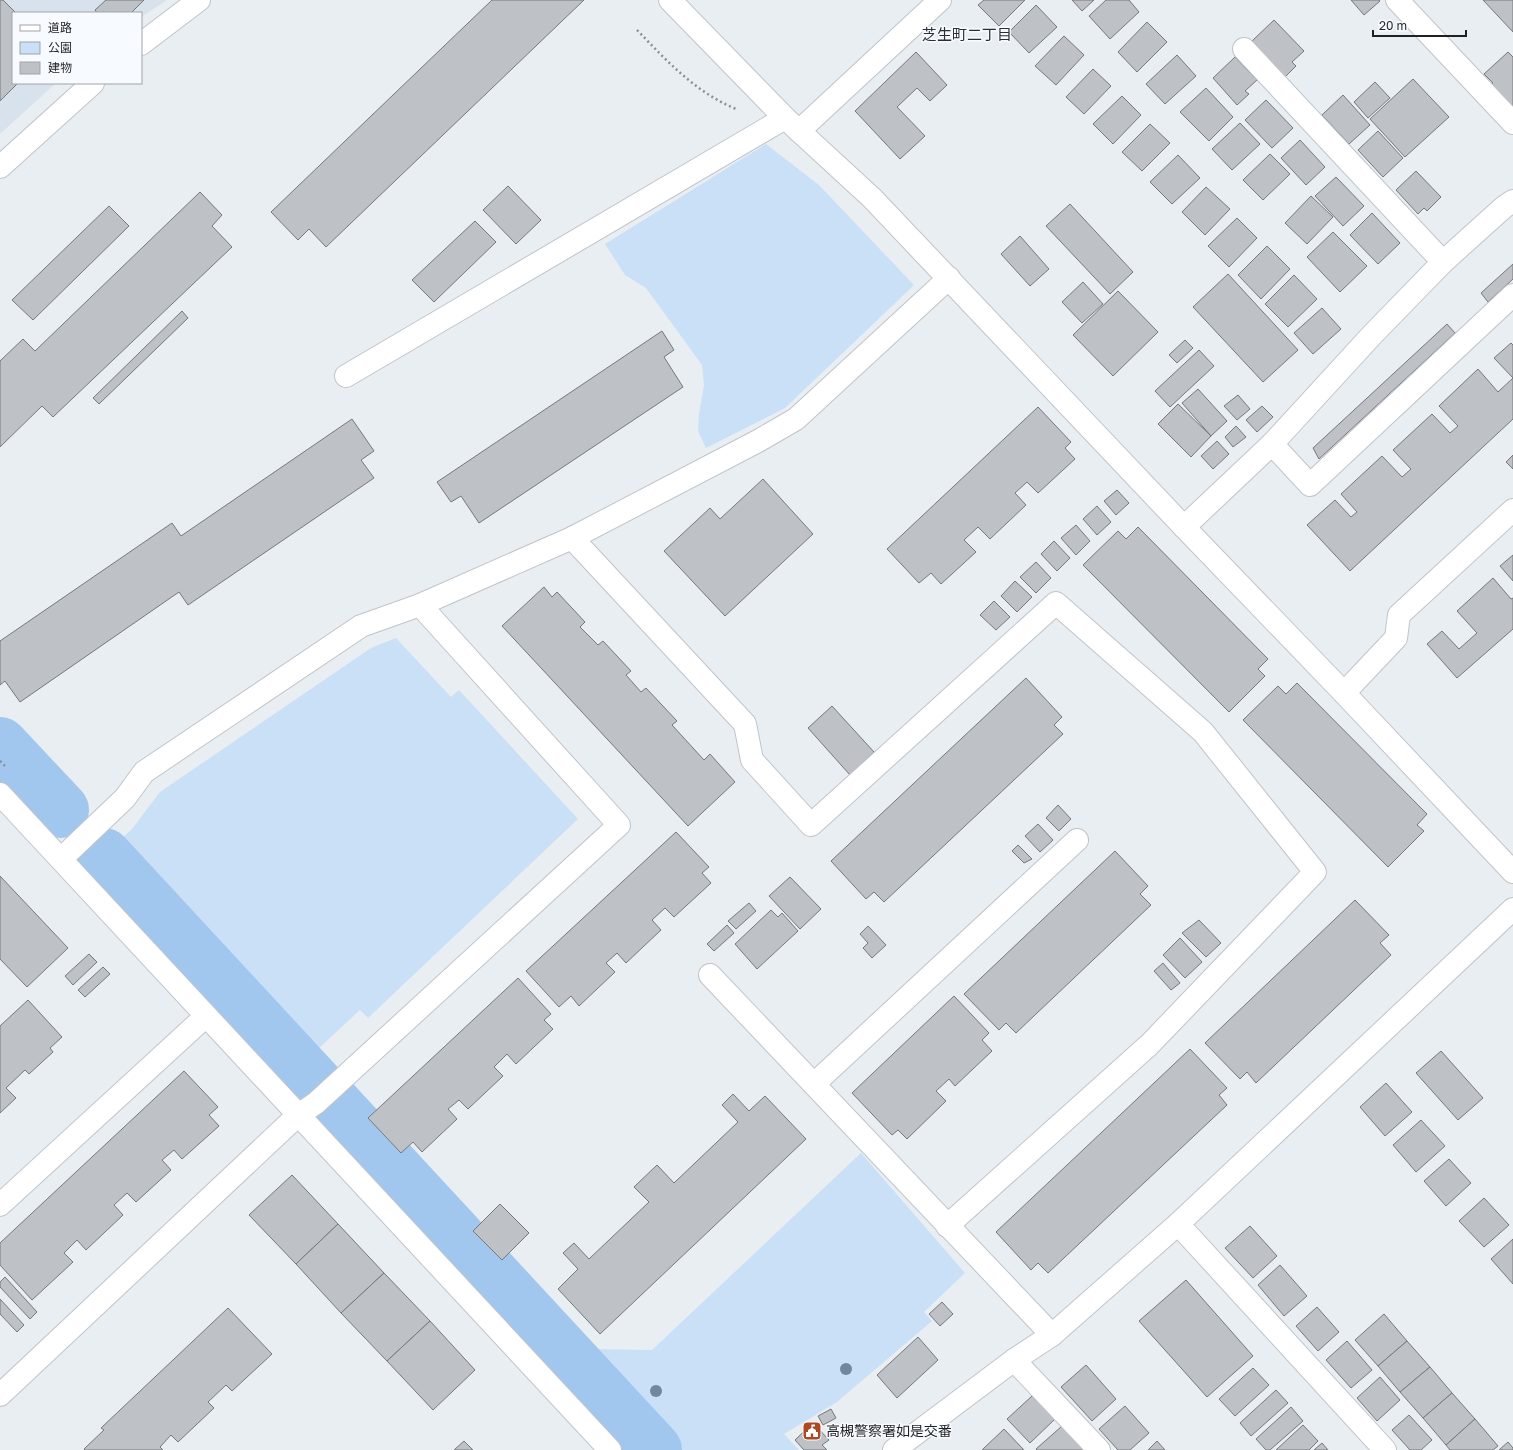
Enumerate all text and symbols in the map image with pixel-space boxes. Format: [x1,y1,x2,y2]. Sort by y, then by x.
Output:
legend [12,12,142,84]
scale bar [1373,12,1466,38]
text: 20 m [1379,18,1407,33]
text: 道路 [48,20,72,35]
district label: 芝生町二丁目 [922,25,1012,43]
text: 公園 [48,40,72,55]
text: 建物 [48,60,72,75]
public building icon: 高槻警察署如是交番 [801,1420,823,1442]
place label: 高槻警察署如是交番 [826,1422,952,1439]

